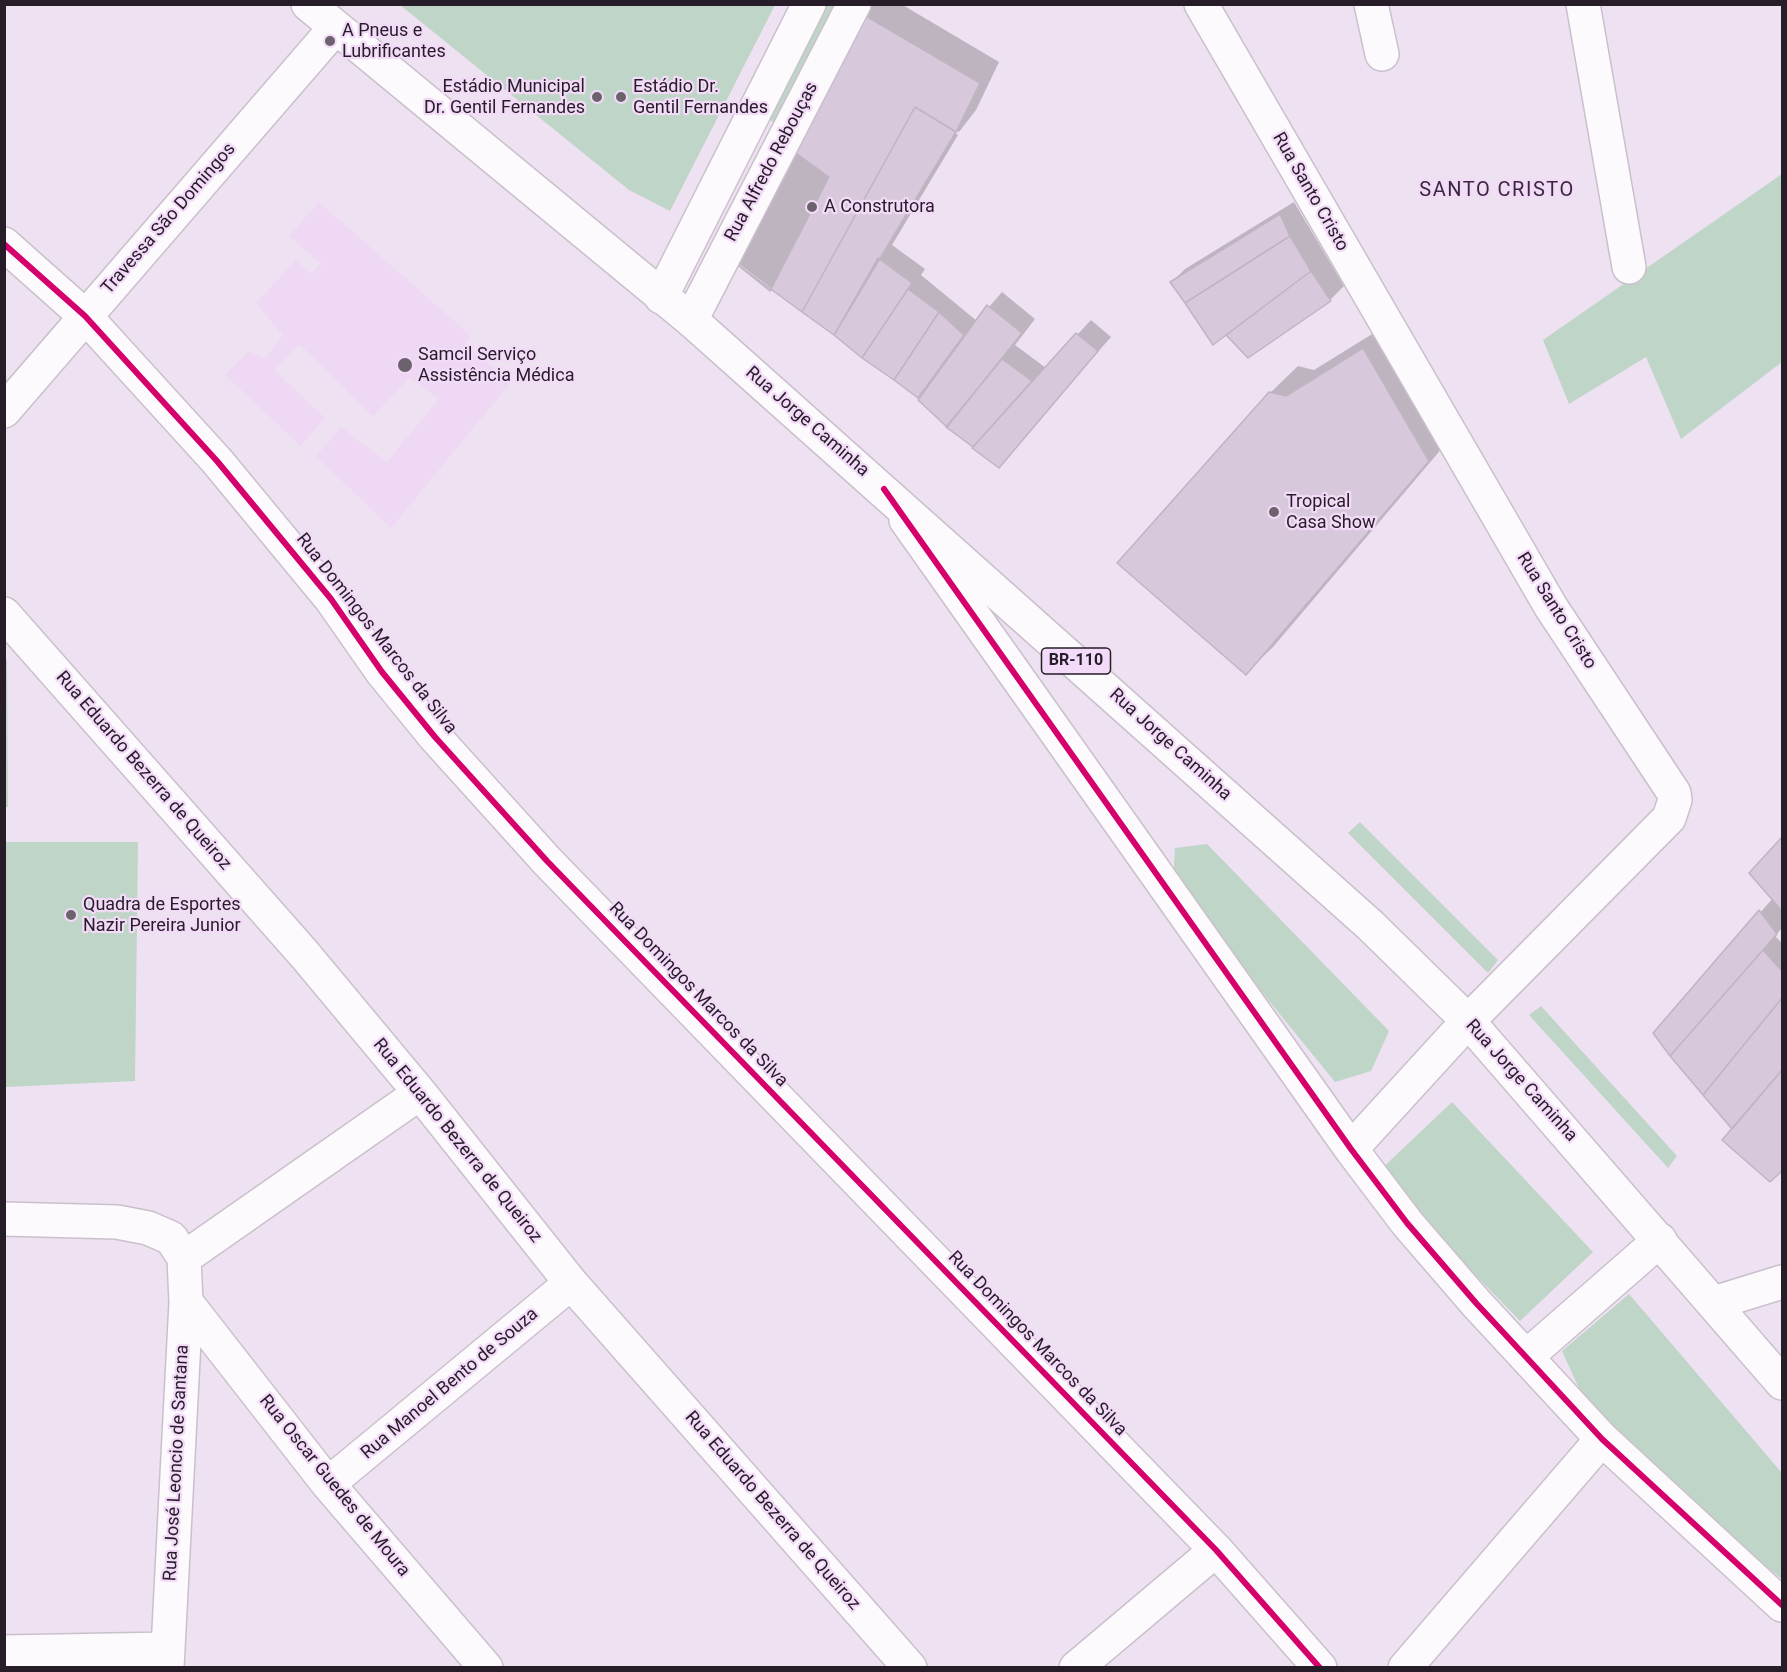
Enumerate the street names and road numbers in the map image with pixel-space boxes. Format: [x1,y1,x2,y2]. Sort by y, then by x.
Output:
street label: Rua Alfredo Rebouças [721,79,823,245]
street label: Rua Santo Cristo [1267,129,1353,255]
street label: Travessa São Domingos [97,139,241,299]
street label: Rua Jorge Caminha [741,362,873,482]
street label: Rua Domingos Marcos da Silva [291,529,461,739]
street label: Rua Santo Cristo [1511,549,1601,673]
road number: BR-110 [1042,648,1110,674]
street label: Rua Eduardo Bezerra de Queiroz [51,667,235,875]
street label: Rua Jorge Caminha [1104,685,1236,805]
street label: Rua Domingos Marcos da Silva [604,898,792,1092]
street label: Rua Jorge Caminha [1461,1015,1581,1147]
street label: Rua Eduardo Bezerra de Queiroz [368,1035,546,1247]
street label: Rua Domingos Marcos da Silva [943,1247,1131,1441]
street label: Rua Manoel Bento de Souza [357,1304,543,1464]
street label: Rua José Leoncio de Santana [160,1344,194,1582]
street label: Rua Oscar Guedes de Moura [254,1391,414,1581]
street label: Rua Eduardo Bezerra de Queiroz [680,1407,864,1615]

